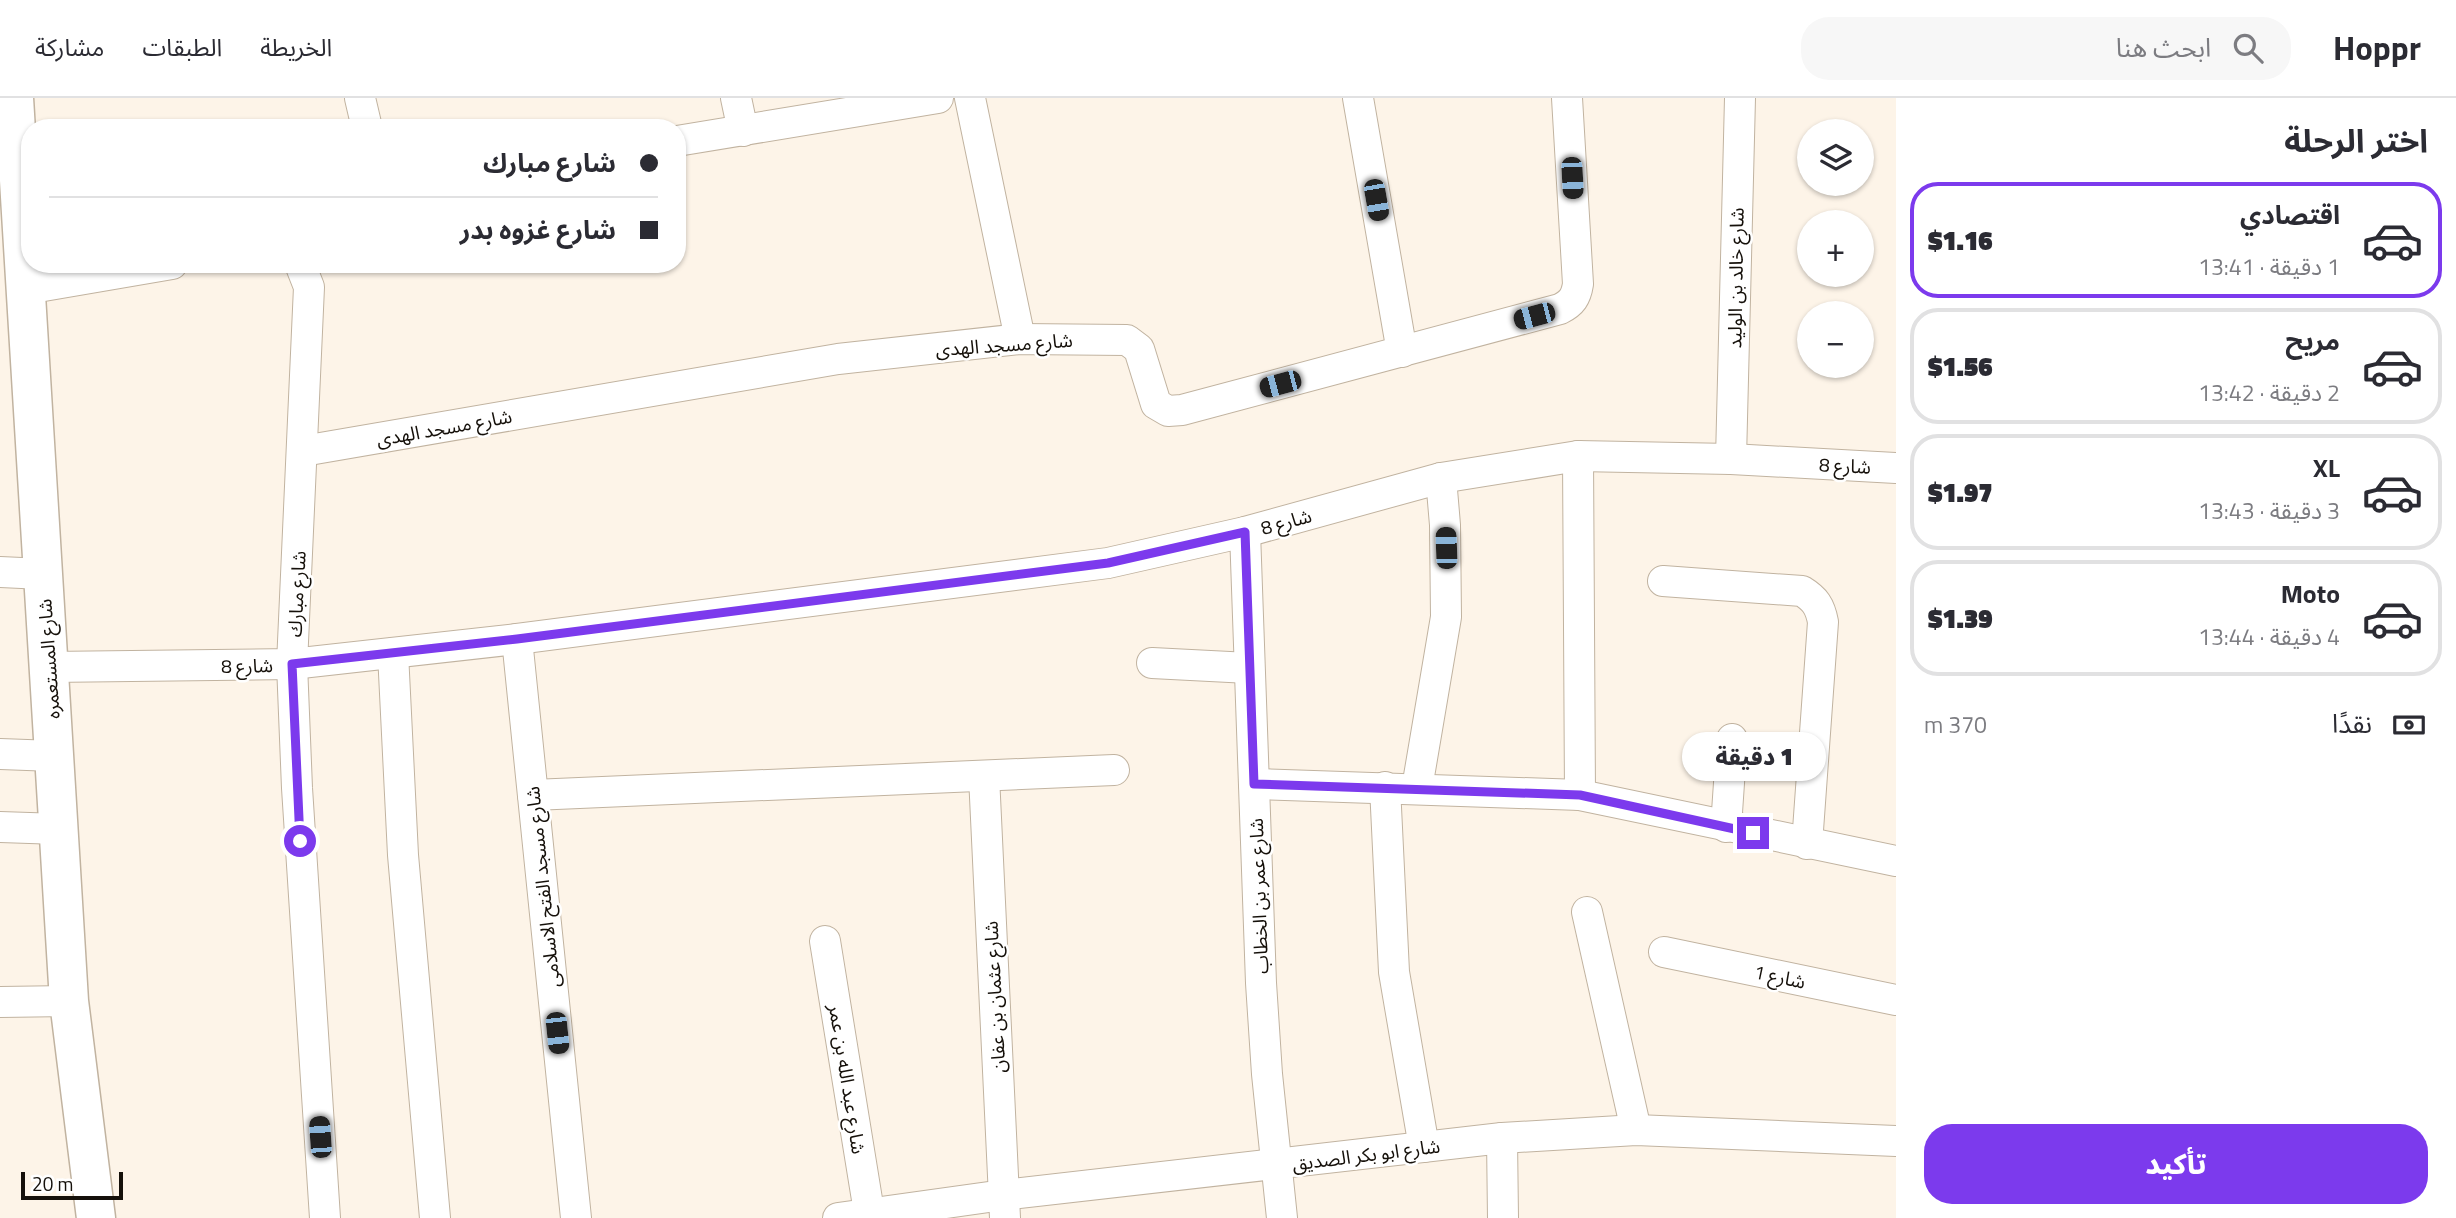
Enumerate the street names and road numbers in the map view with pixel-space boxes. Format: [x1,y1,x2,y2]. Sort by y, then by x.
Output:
street label: شارع خالد بن الوليد [1719,207,1751,349]
street label: شارع مسجد الهدى [934,325,1074,363]
street label: شارع مسجد الهدى [374,401,514,453]
street label: شارع 8 [1818,449,1872,481]
street label: شارع 8 [1257,500,1315,542]
street label: شارع مبارك [279,550,313,638]
street label: شارع المستعمره [29,598,67,720]
street label: شارع 8 [221,650,273,680]
street label: شارع مسجد الفتح الاسلامى [517,785,568,989]
street label: شارع عمر بن الخطاب [1241,818,1275,974]
street label: شارع عثمان بن عفان [976,920,1012,1074]
street label: شارع 1 [1752,956,1808,996]
street label: شارع عبد الله بن عمر [822,1001,874,1156]
street label: شارع ابو بكر الصديق [1290,1131,1442,1177]

